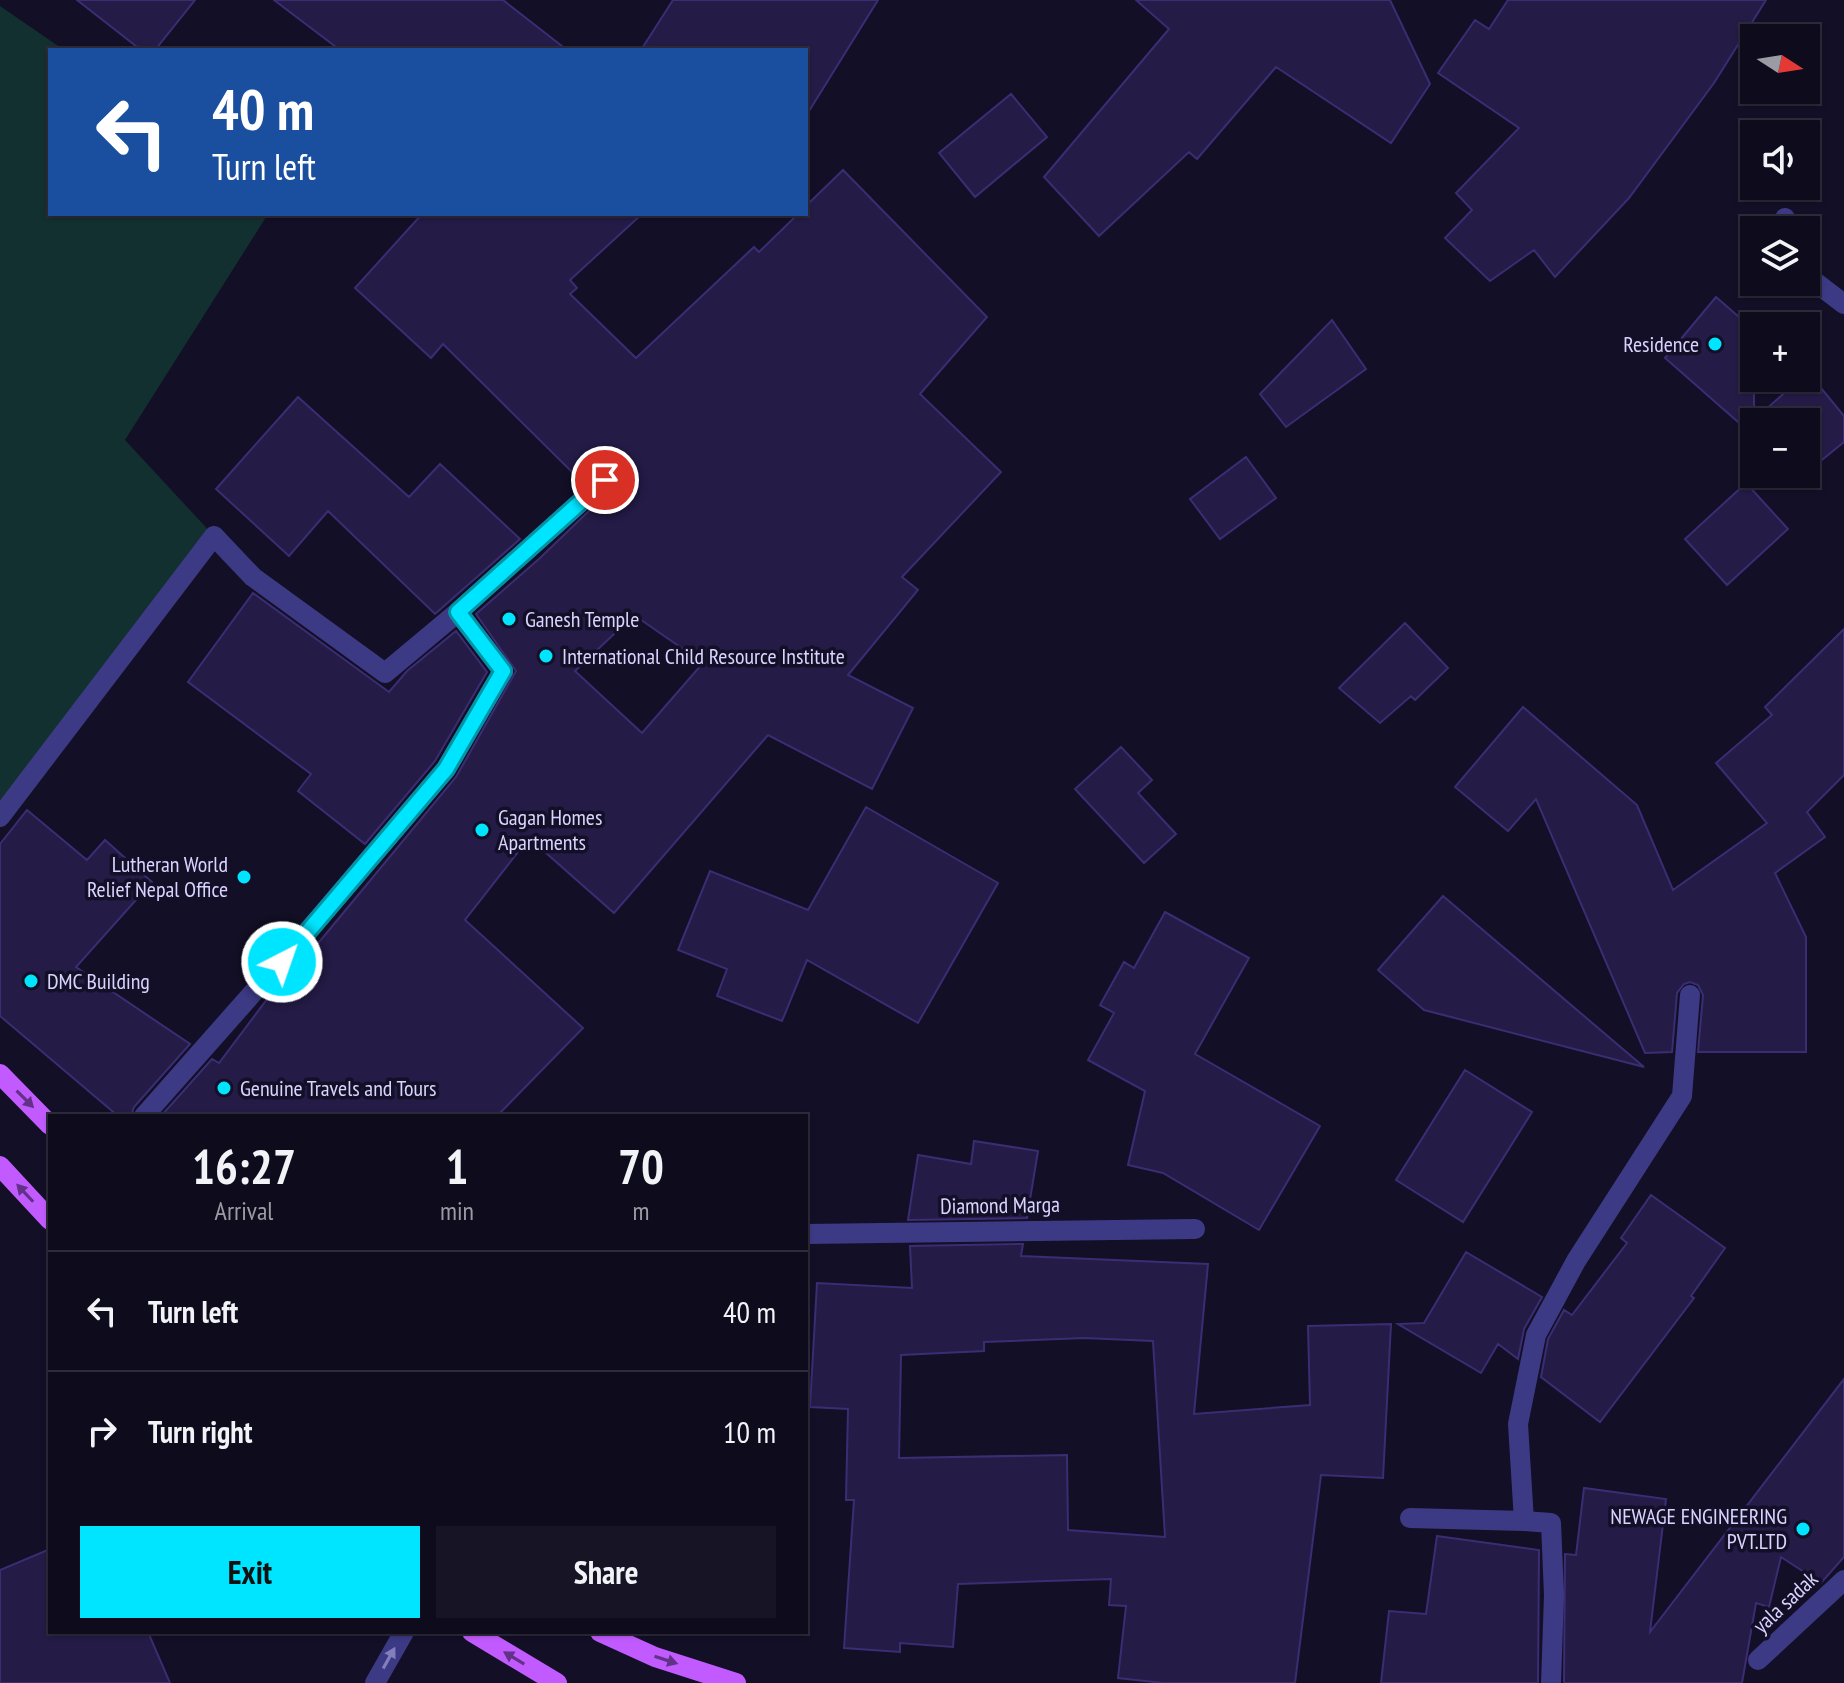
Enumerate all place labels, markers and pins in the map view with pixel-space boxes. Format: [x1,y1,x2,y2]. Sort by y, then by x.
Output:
place label: Residence [1623,330,1699,358]
marker: Residence [1706,335,1724,353]
pin [571,446,639,514]
place label: Ganesh Temple [525,605,639,633]
marker: Ganesh Temple [500,610,518,628]
place label: International Child Resource Institute [562,642,845,670]
marker: International Child Resource Institute [537,647,555,665]
place label: Gagan Homes Apartments [498,803,602,856]
marker: Gagan Homes Apartments [473,821,491,839]
place label: Lutheran World Relief Nepal Office [87,850,228,903]
marker: Lutheran World Relief Nepal Office [235,868,253,886]
place label: DMC Building [47,967,150,995]
marker: DMC Building [22,972,40,990]
place label: Genuine Travels and Tours [240,1074,437,1102]
marker: Genuine Travels and Tours [215,1079,233,1097]
place label: NEWAGE ENGINEERING PVT.LTD [1610,1502,1787,1555]
marker: NEWAGE ENGINEERING PVT.LTD [1794,1520,1812,1538]

